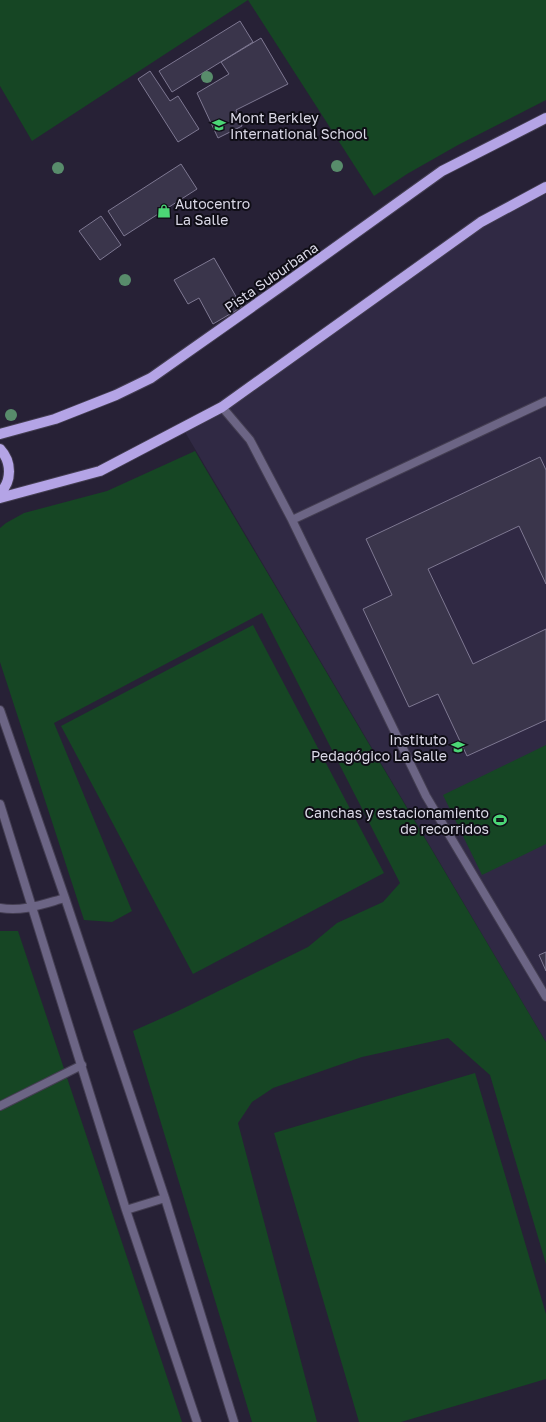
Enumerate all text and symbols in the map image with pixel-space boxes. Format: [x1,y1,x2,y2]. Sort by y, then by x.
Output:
place label: Mont Berkley International School [230,109,367,142]
school or university icon: Mont Berkley International School [211,117,227,133]
place label: Autocentro La Salle [175,195,250,228]
shop icon: Autocentro La Salle [156,203,172,219]
street label: Pista Suburbana [221,238,321,316]
place label: Instituto Pedagógico La Salle [311,731,447,764]
school or university icon: Instituto Pedagógico La Salle [450,739,466,755]
place label: Canchas y estacionamiento de recorridos [304,804,489,837]
sports icon: Canchas y estacionamiento de recorridos [492,812,508,828]

